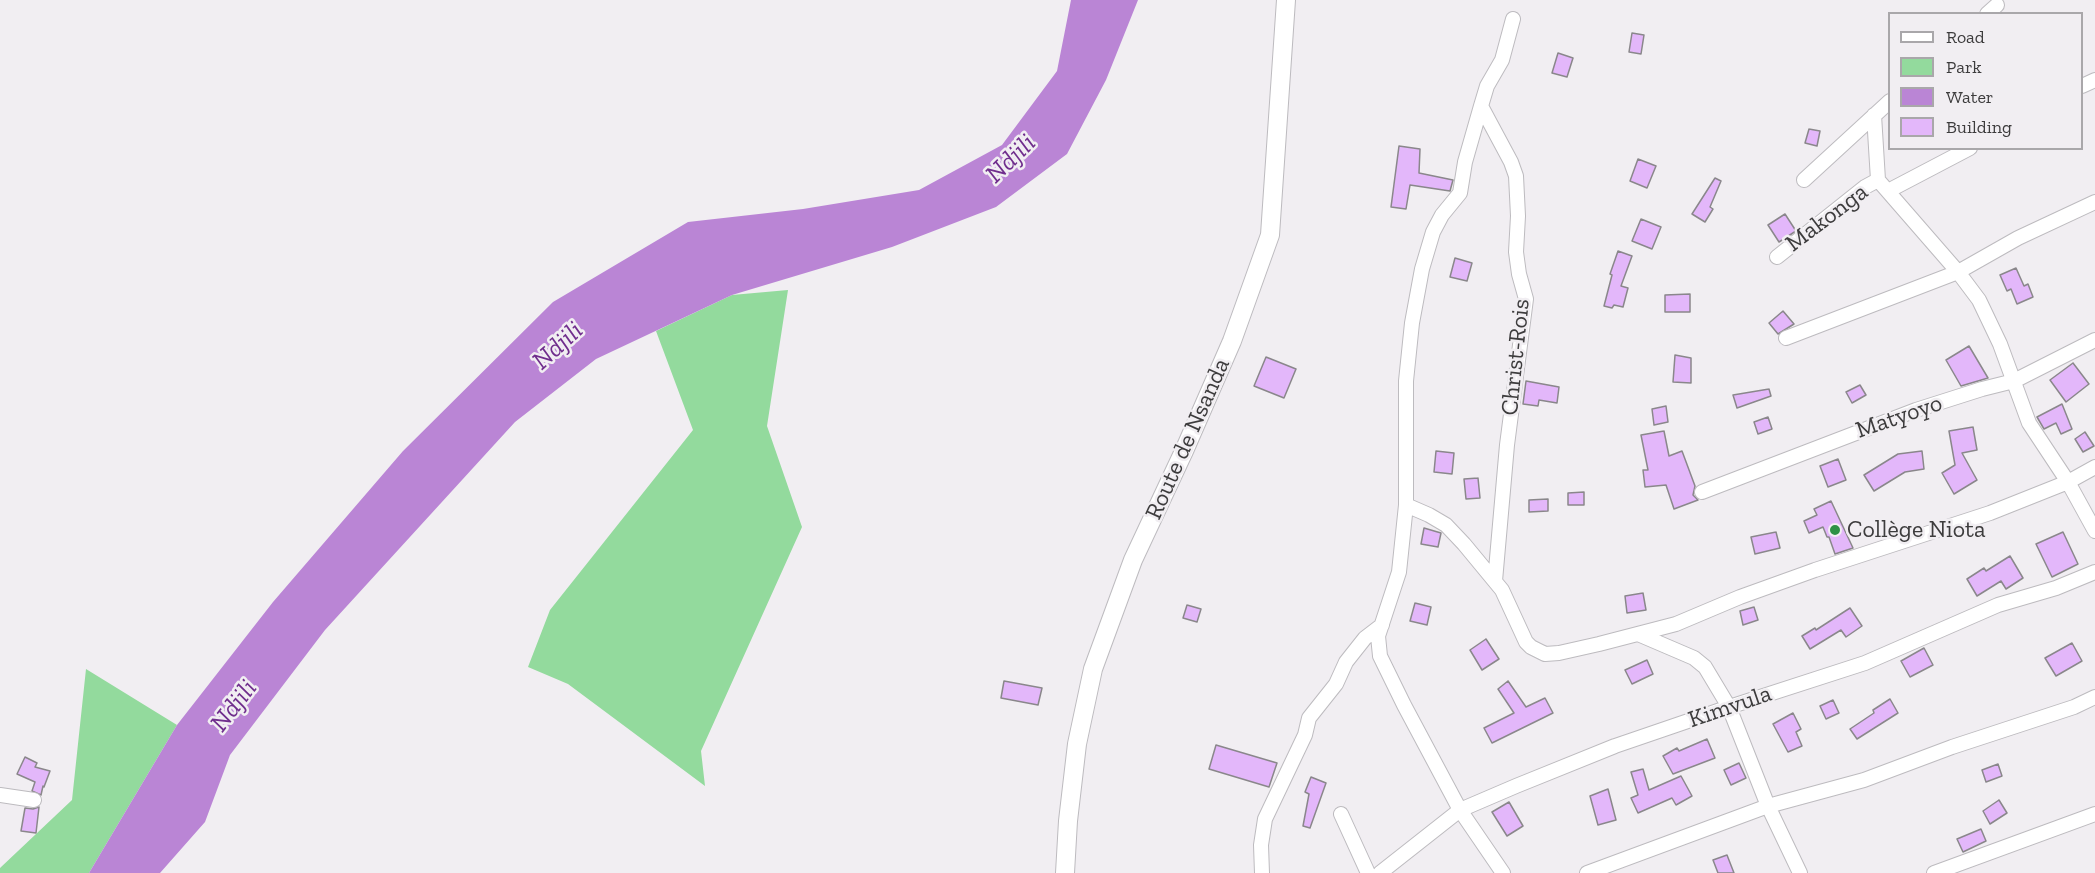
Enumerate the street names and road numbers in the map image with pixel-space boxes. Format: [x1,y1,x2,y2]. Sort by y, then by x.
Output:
street label: Makonga [1780,178,1874,258]
street label: Christ-Rois [1496,297,1536,417]
street label: Route de Nsanda [1140,354,1236,524]
street label: Matyoyo [1852,389,1946,445]
street label: Kimvula [1685,679,1775,735]

